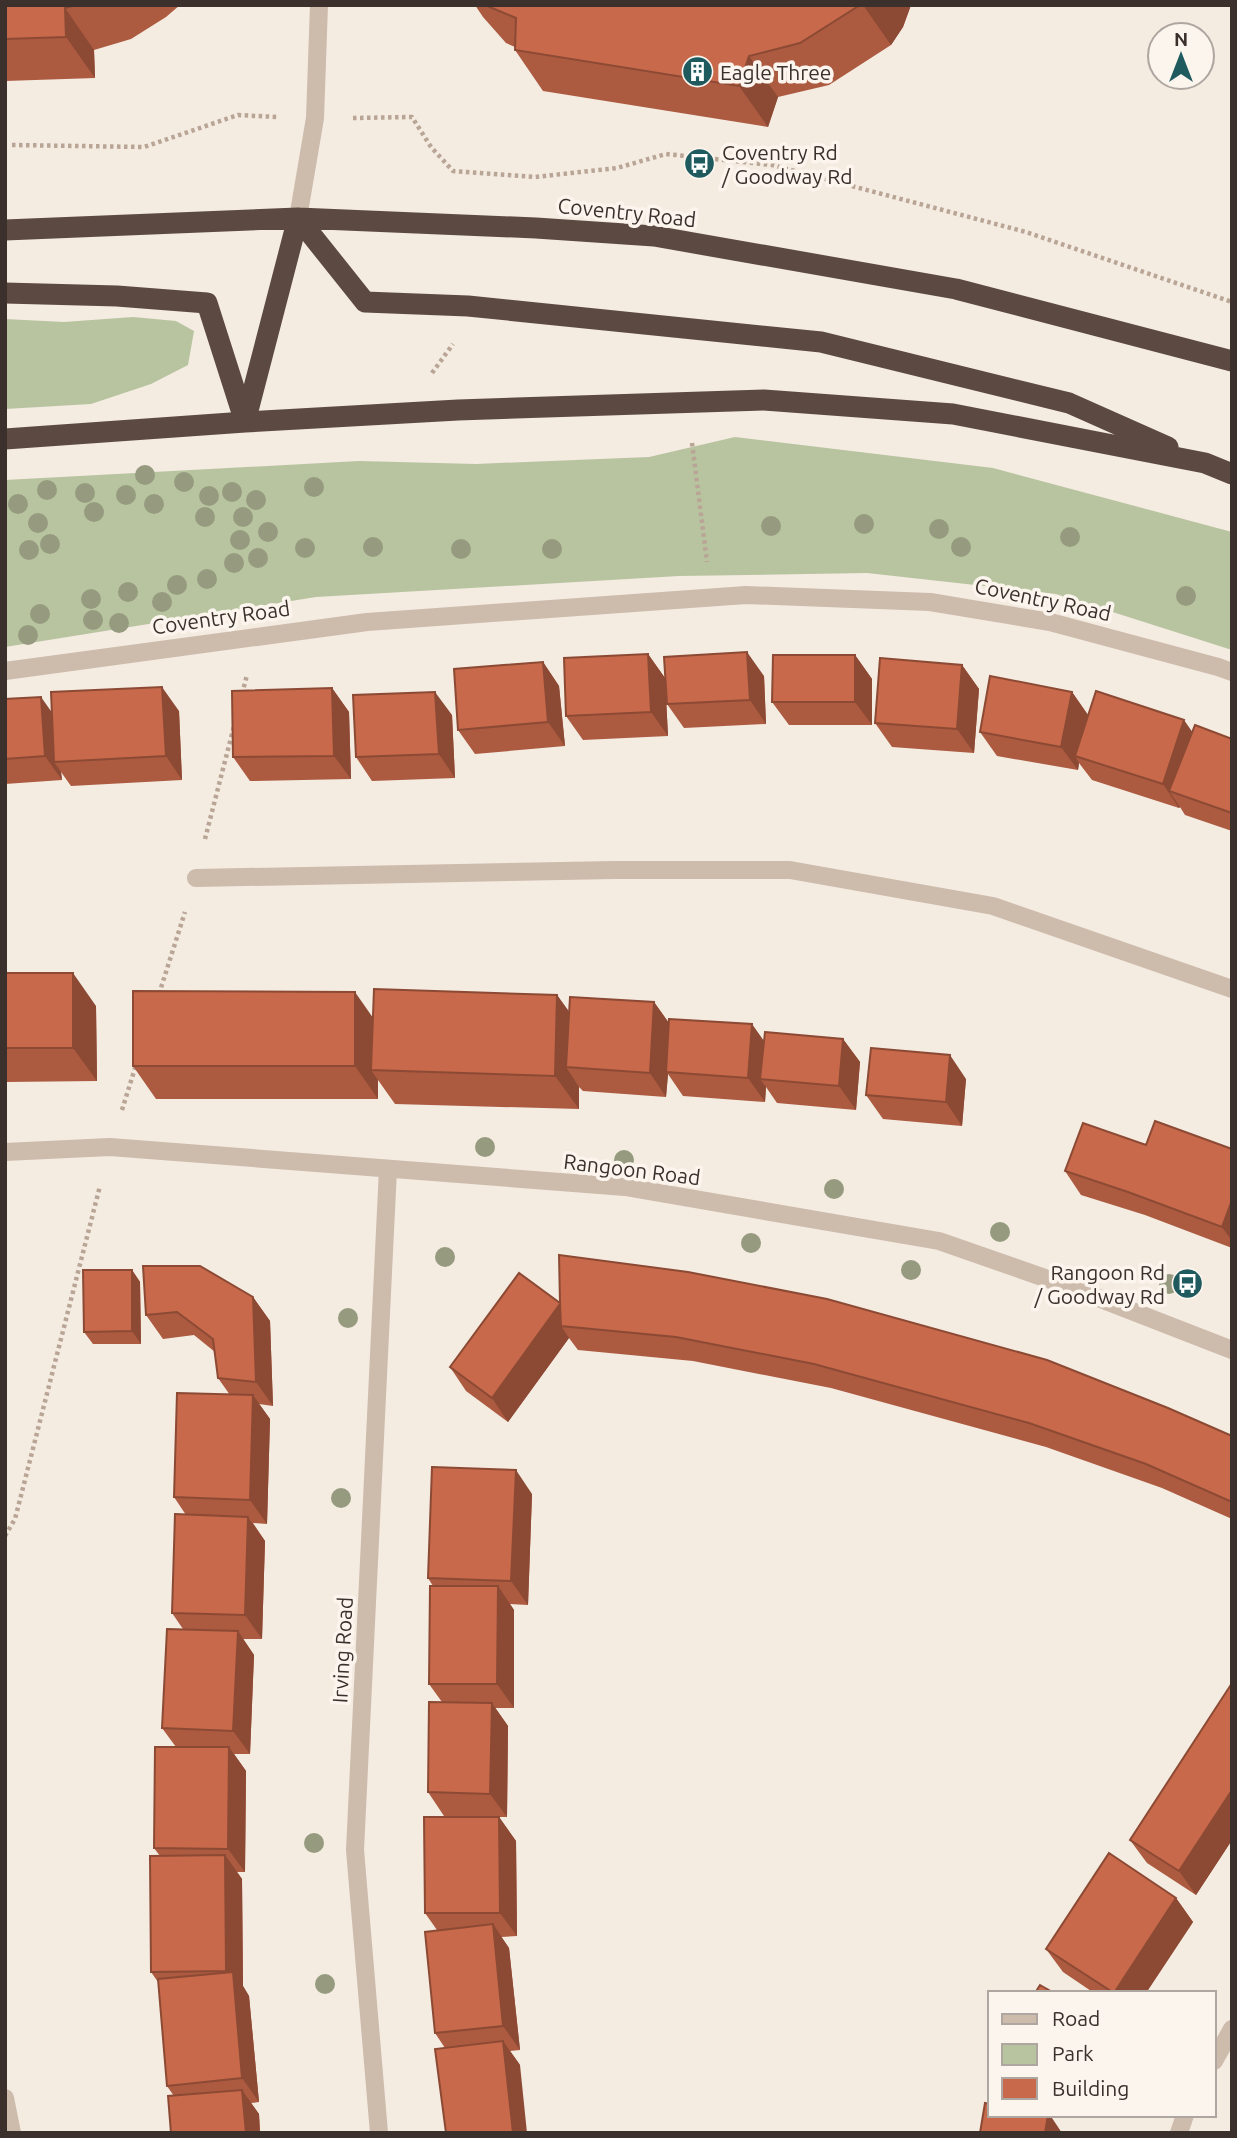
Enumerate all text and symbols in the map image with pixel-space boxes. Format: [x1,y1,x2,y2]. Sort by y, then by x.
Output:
north arrow [1146,21,1216,91]
text: N [1174,28,1188,50]
building icon: Eagle Three [680,55,714,89]
place label: Eagle Three [720,60,831,84]
place label: Coventry Rd / Goodway Rd [721,140,853,188]
bus stop icon: Coventry Rd / Goodway Rd [682,147,716,181]
street label: Coventry Road [557,193,697,231]
street label: Coventry Road [973,573,1113,625]
street label: Coventry Road [151,595,291,639]
street label: Rangoon Road [562,1149,702,1189]
place label: Rangoon Rd / Goodway Rd [1033,1260,1165,1308]
bus stop icon: Rangoon Rd / Goodway Rd [1171,1267,1205,1301]
street label: Irving Road [327,1596,357,1704]
legend [988,1991,1216,2117]
text: Road [1052,2006,1100,2030]
text: Park [1052,2041,1094,2065]
text: Building [1052,2076,1129,2100]

